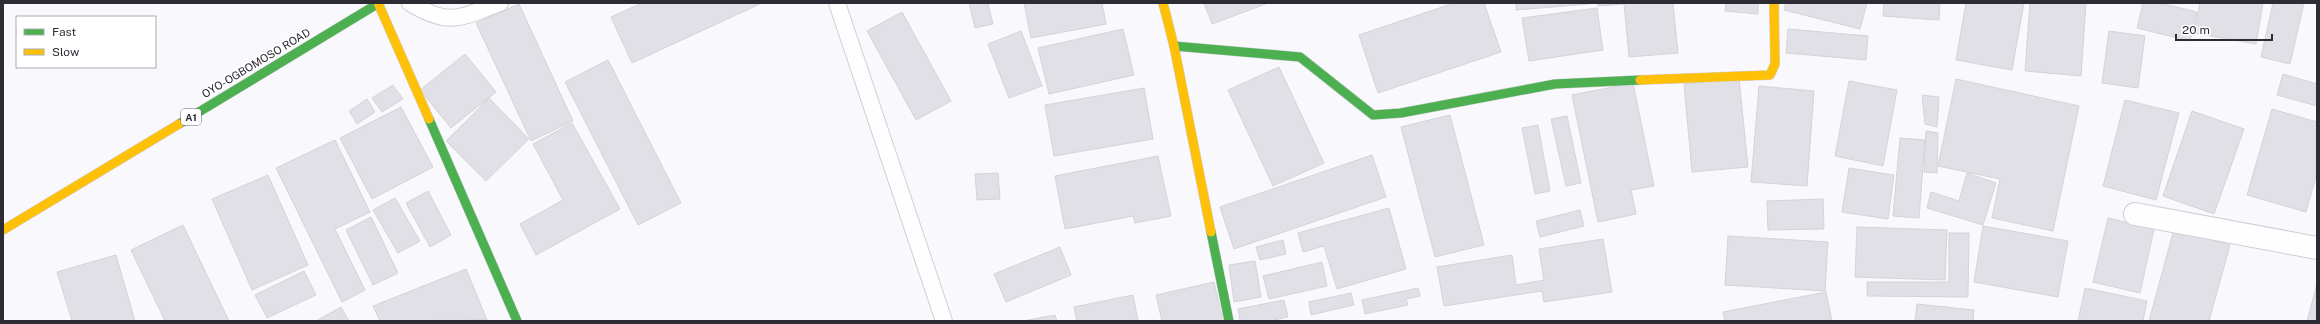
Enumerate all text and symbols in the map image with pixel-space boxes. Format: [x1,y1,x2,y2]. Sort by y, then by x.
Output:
legend [16,16,156,68]
scale bar [2176,16,2272,42]
text: 20 m [2182,23,2210,37]
text: Fast [52,25,77,39]
street label: OYO-OGBOMOSO ROAD [200,26,313,100]
text: Slow [52,45,80,59]
road number: A1 [181,109,201,125]

